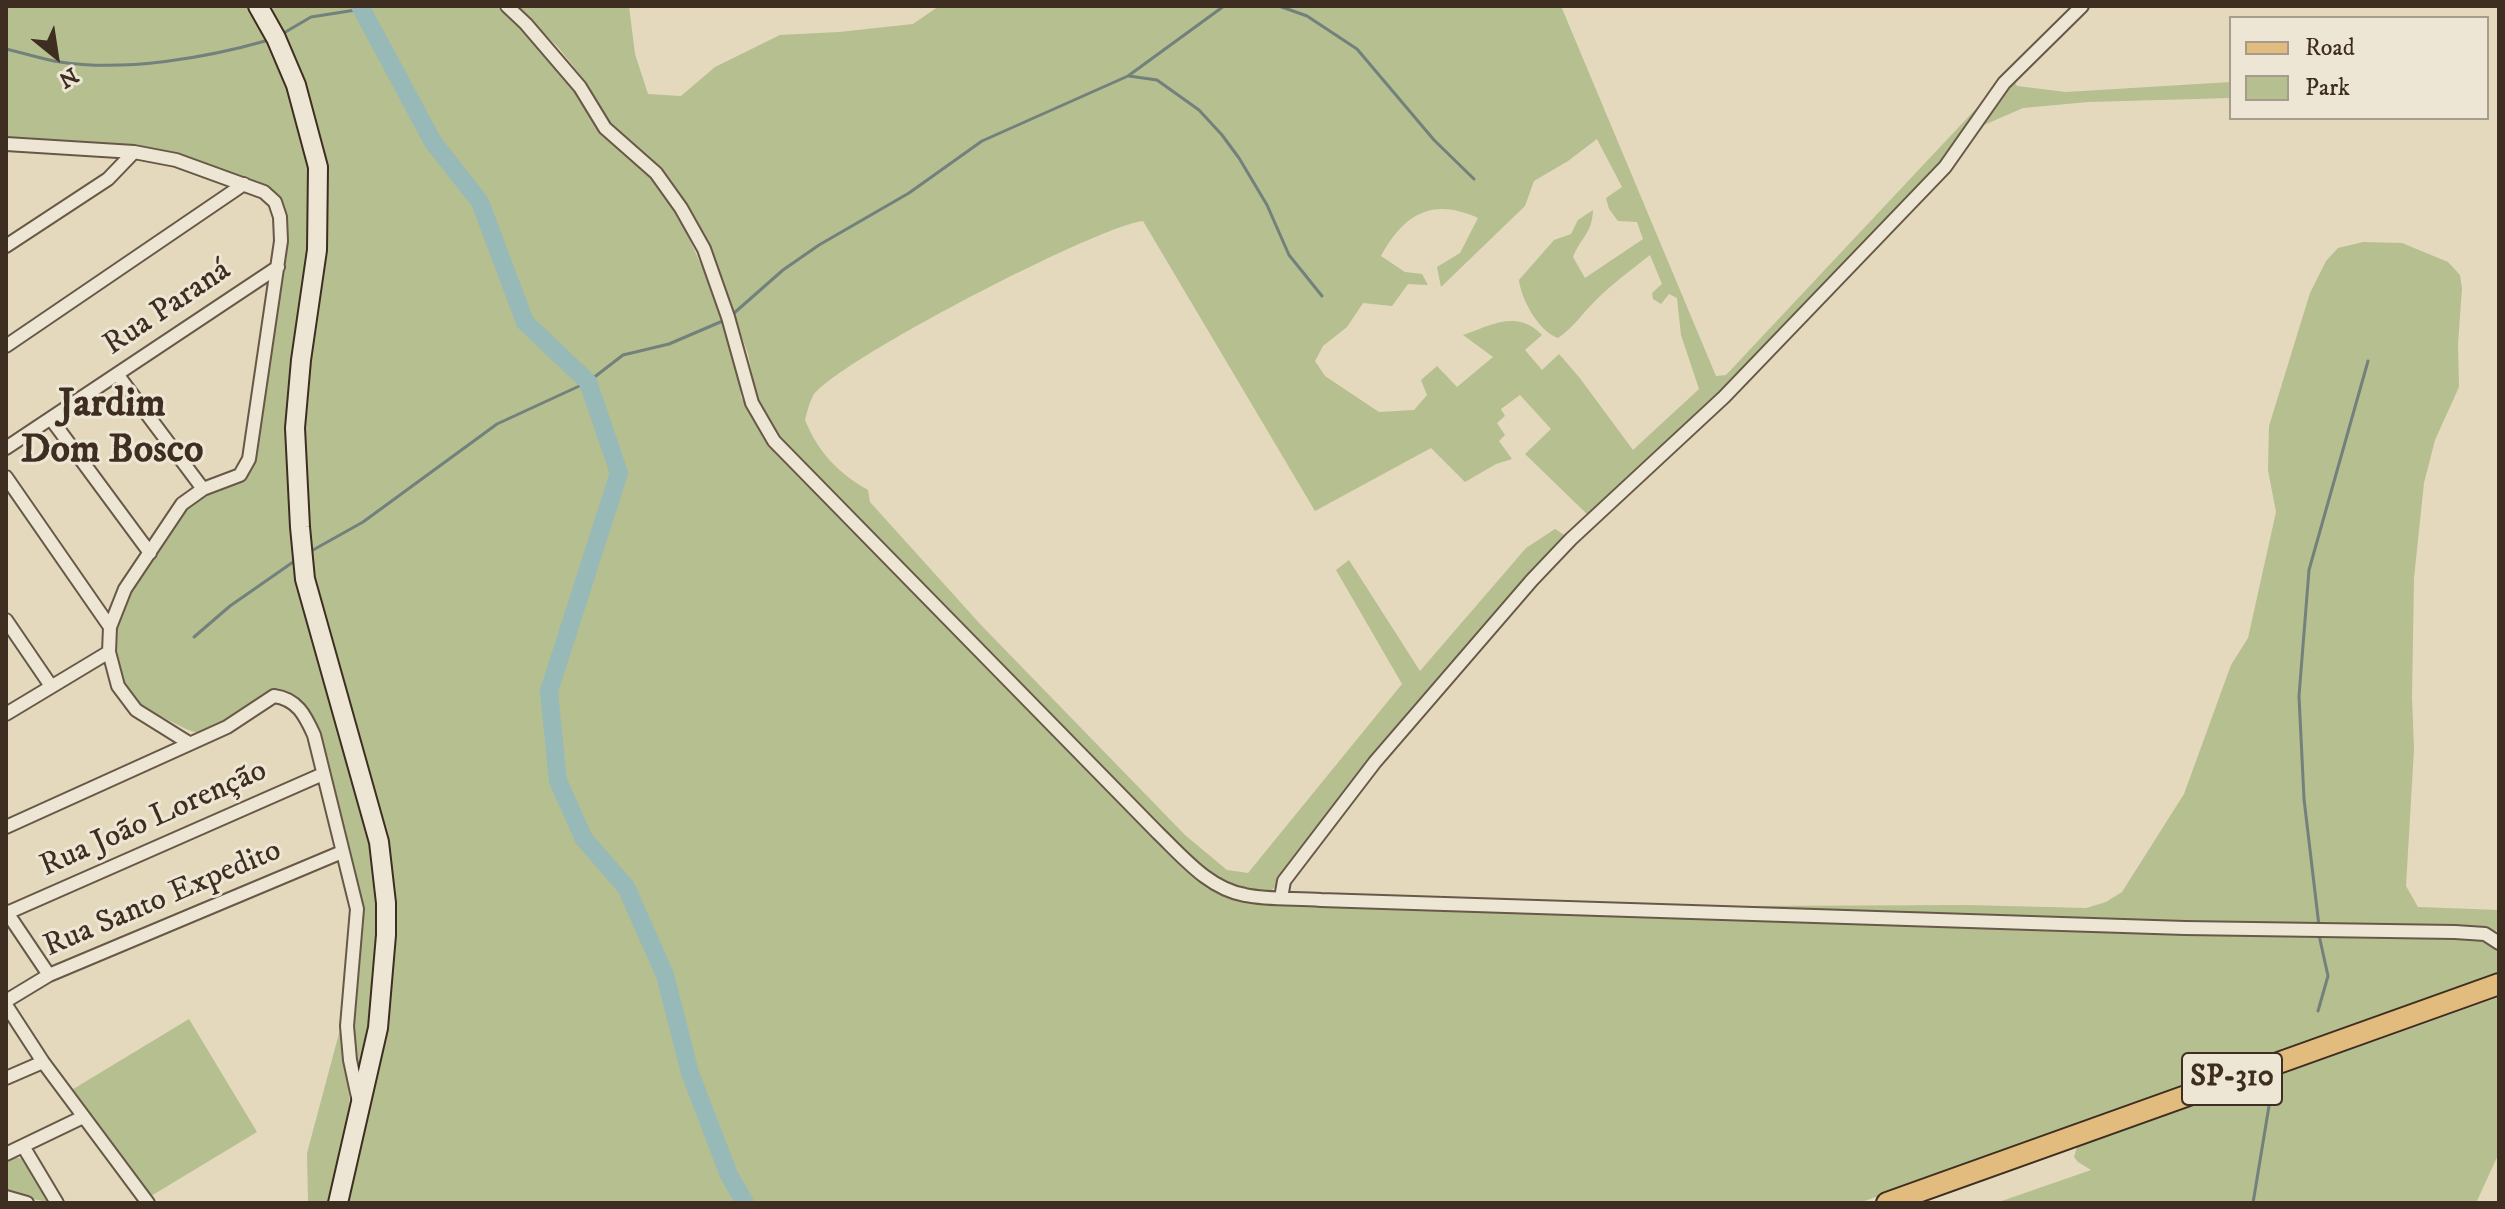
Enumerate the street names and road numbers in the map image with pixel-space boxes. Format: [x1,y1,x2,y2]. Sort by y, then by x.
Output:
street label: Rua Paraná [97,252,239,366]
street label: Rua João Lorenção [35,753,273,887]
street label: Rua Santo Expedito [38,833,288,967]
road number: SP-310 [2182,1053,2282,1105]

